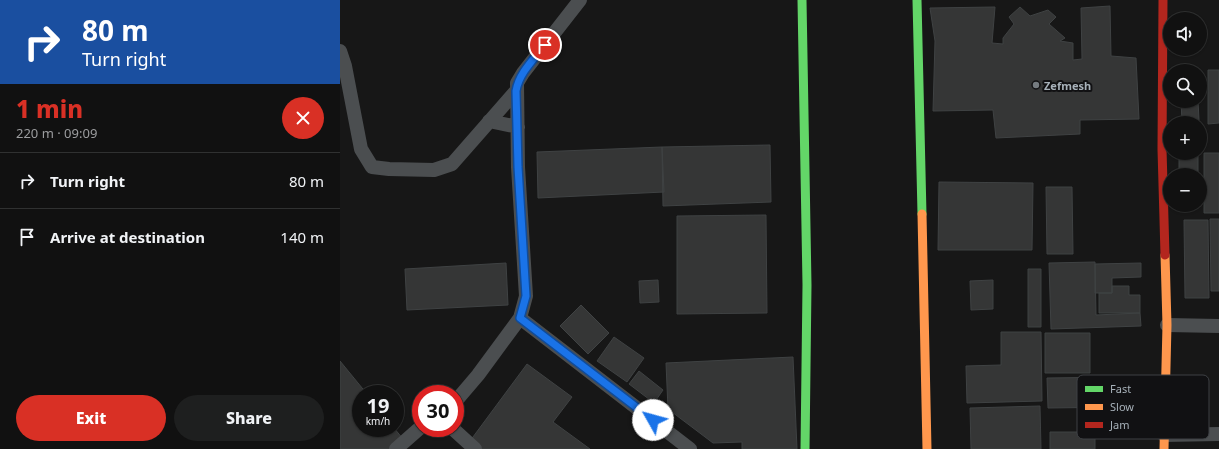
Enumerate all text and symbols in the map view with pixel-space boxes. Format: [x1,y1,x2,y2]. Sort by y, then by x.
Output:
text: 80 m [82,11,149,49]
map controls [1163,12,1207,212]
button: sound [1163,12,1207,56]
icon: right [16,16,68,68]
pin [528,28,562,62]
icon: arrive [534,34,556,56]
text: Turn right [82,47,166,71]
button: search [1163,64,1207,108]
place label: Zefmesh [1044,78,1091,93]
marker: Zefmesh [1031,80,1041,90]
text: 1 min [16,92,83,125]
button: close [282,97,324,139]
button: + [1163,116,1207,160]
text: 220 m · 09:09 [16,124,97,142]
button: − [1163,168,1207,212]
icon: right [16,170,38,192]
text: Turn right [50,171,125,191]
text: 80 m [289,171,324,191]
icon: arrive [16,226,38,248]
text: Arrive at destination [50,227,205,247]
text: 140 m [280,227,324,247]
legend [1077,375,1209,439]
text: Fast [1110,381,1131,396]
speed limit sign: 30 [412,385,464,437]
text: 19 [367,392,389,419]
button: Exit [16,395,166,441]
button: Share [174,395,324,441]
position arrow [632,399,674,441]
text: Slow [1110,399,1134,414]
text: km/h [366,414,390,428]
text: Jam [1109,417,1129,432]

